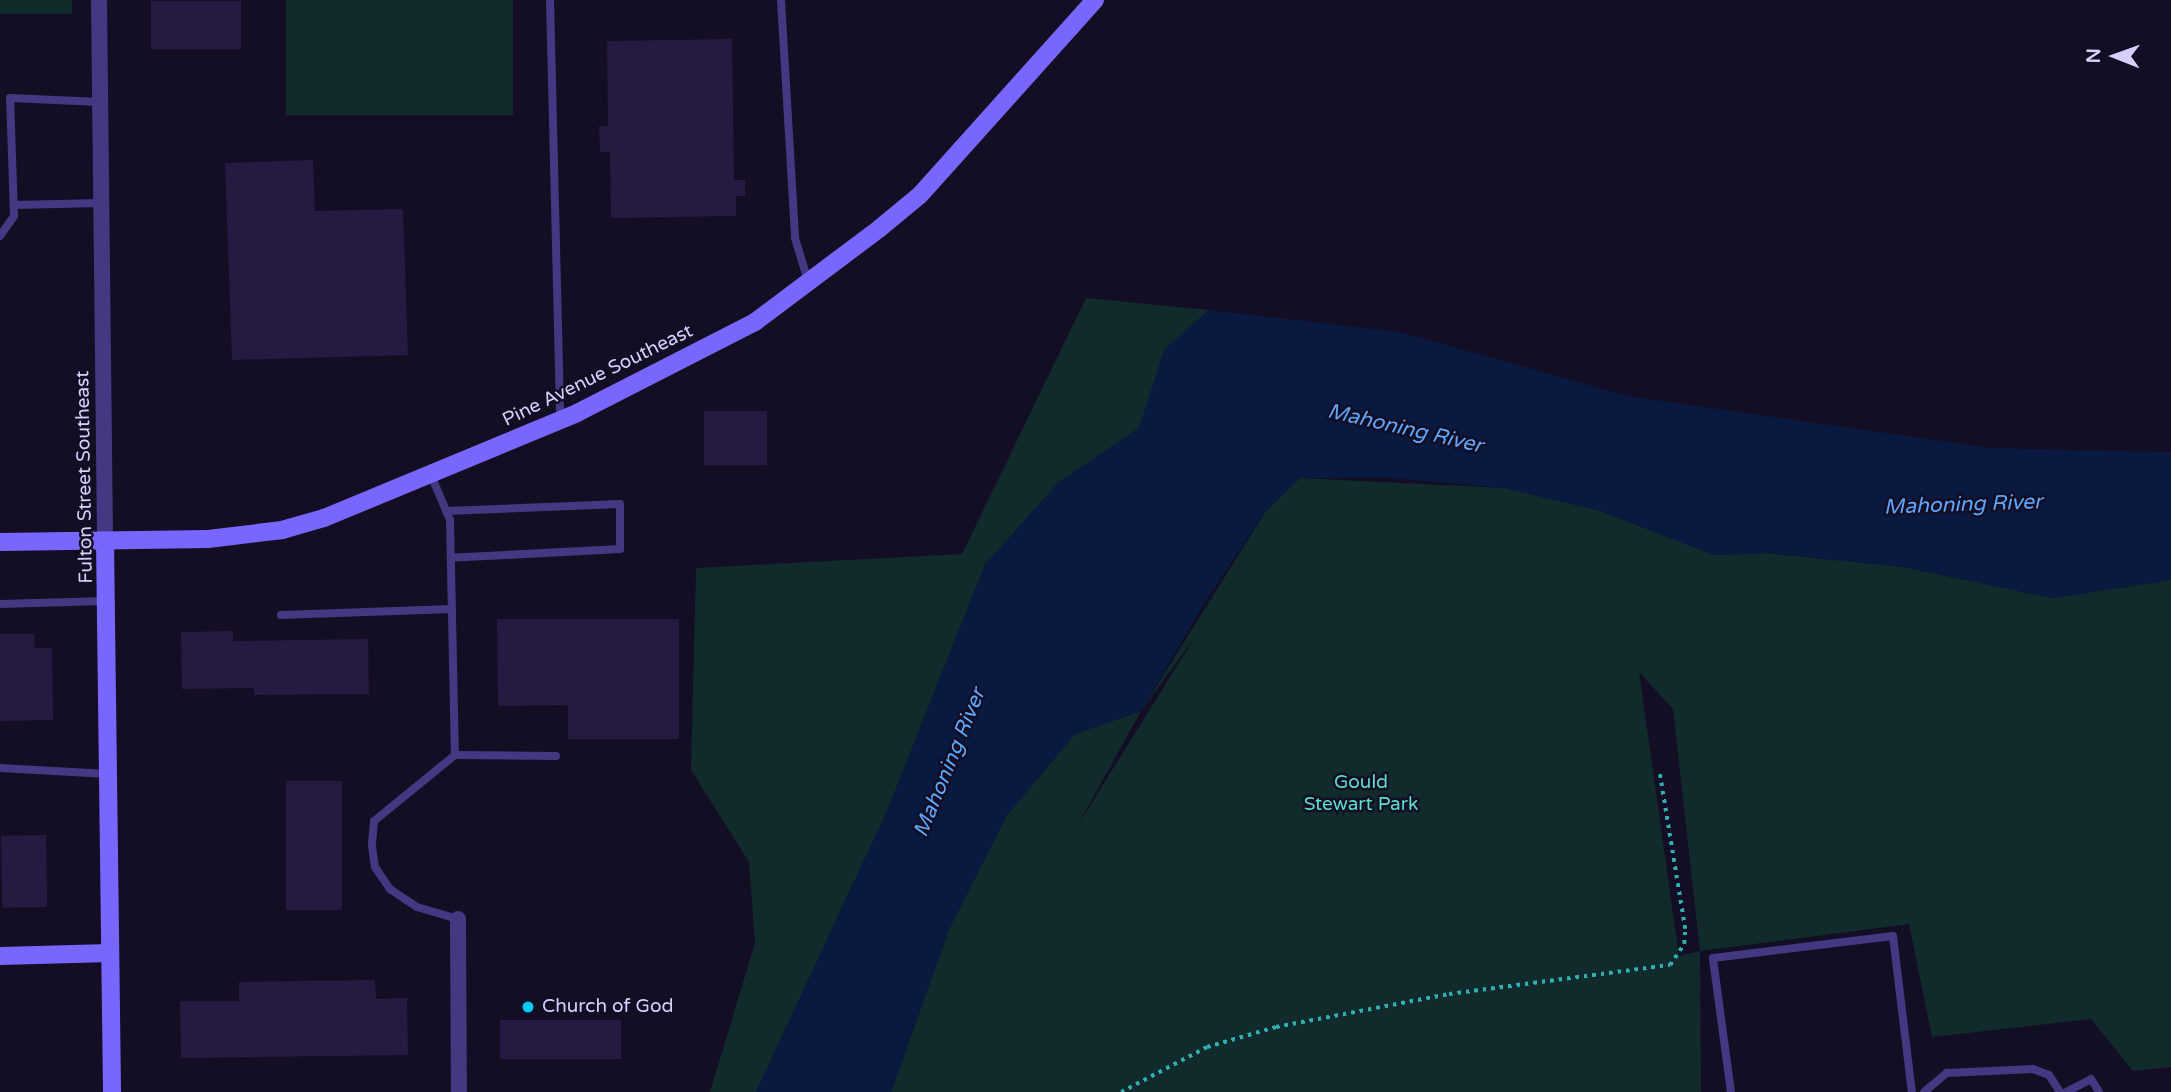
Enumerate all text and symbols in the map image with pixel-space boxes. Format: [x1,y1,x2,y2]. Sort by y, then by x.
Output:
north arrow [2080,21,2150,91]
text: N [2083,48,2105,63]
street label: Pine Avenue Southeast [499,320,697,432]
street label: Fulton Street Southeast [72,370,98,584]
water label: Mahoning River [1325,399,1485,459]
water label: Mahoning River [1883,490,2043,520]
water label: Mahoning River [909,685,991,841]
park label: Gould Stewart Park [1304,772,1418,816]
place label: Church of God [542,996,673,1018]
marker: Church of God [520,999,536,1015]

